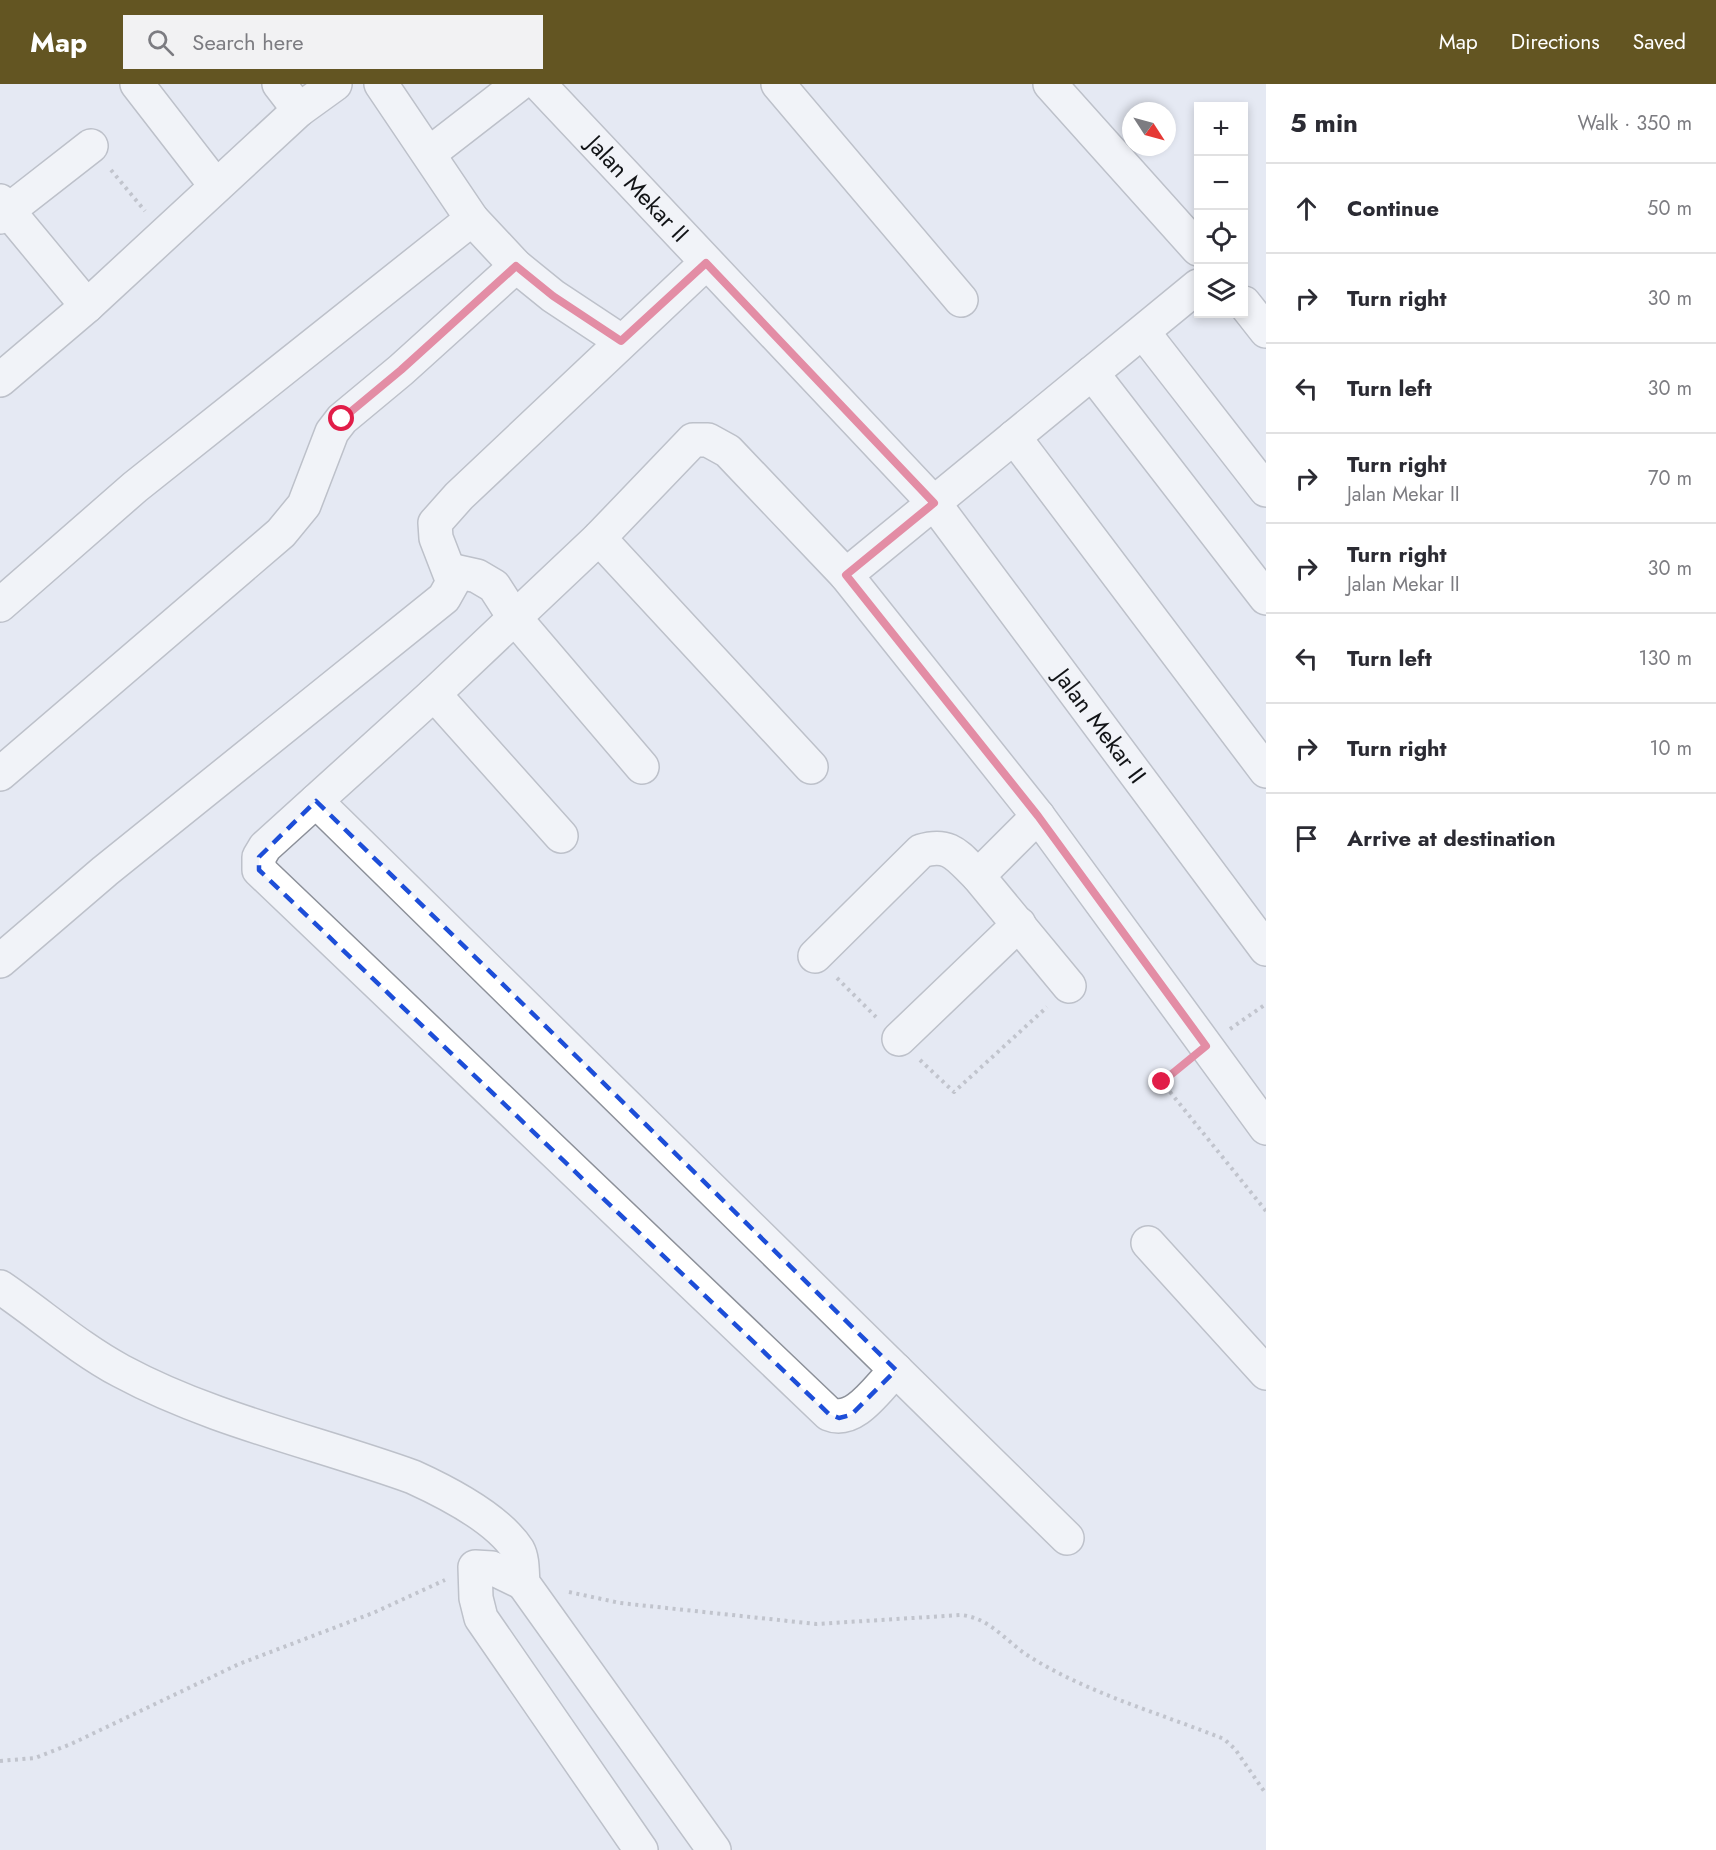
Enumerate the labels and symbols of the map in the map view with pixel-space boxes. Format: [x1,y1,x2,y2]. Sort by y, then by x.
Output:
north arrow [1122,102,1176,156]
street label: Jalan Mekar II [577,125,697,250]
route start [328,405,354,431]
street label: Jalan Mekar II [1044,659,1155,791]
route end [1148,1068,1174,1094]

